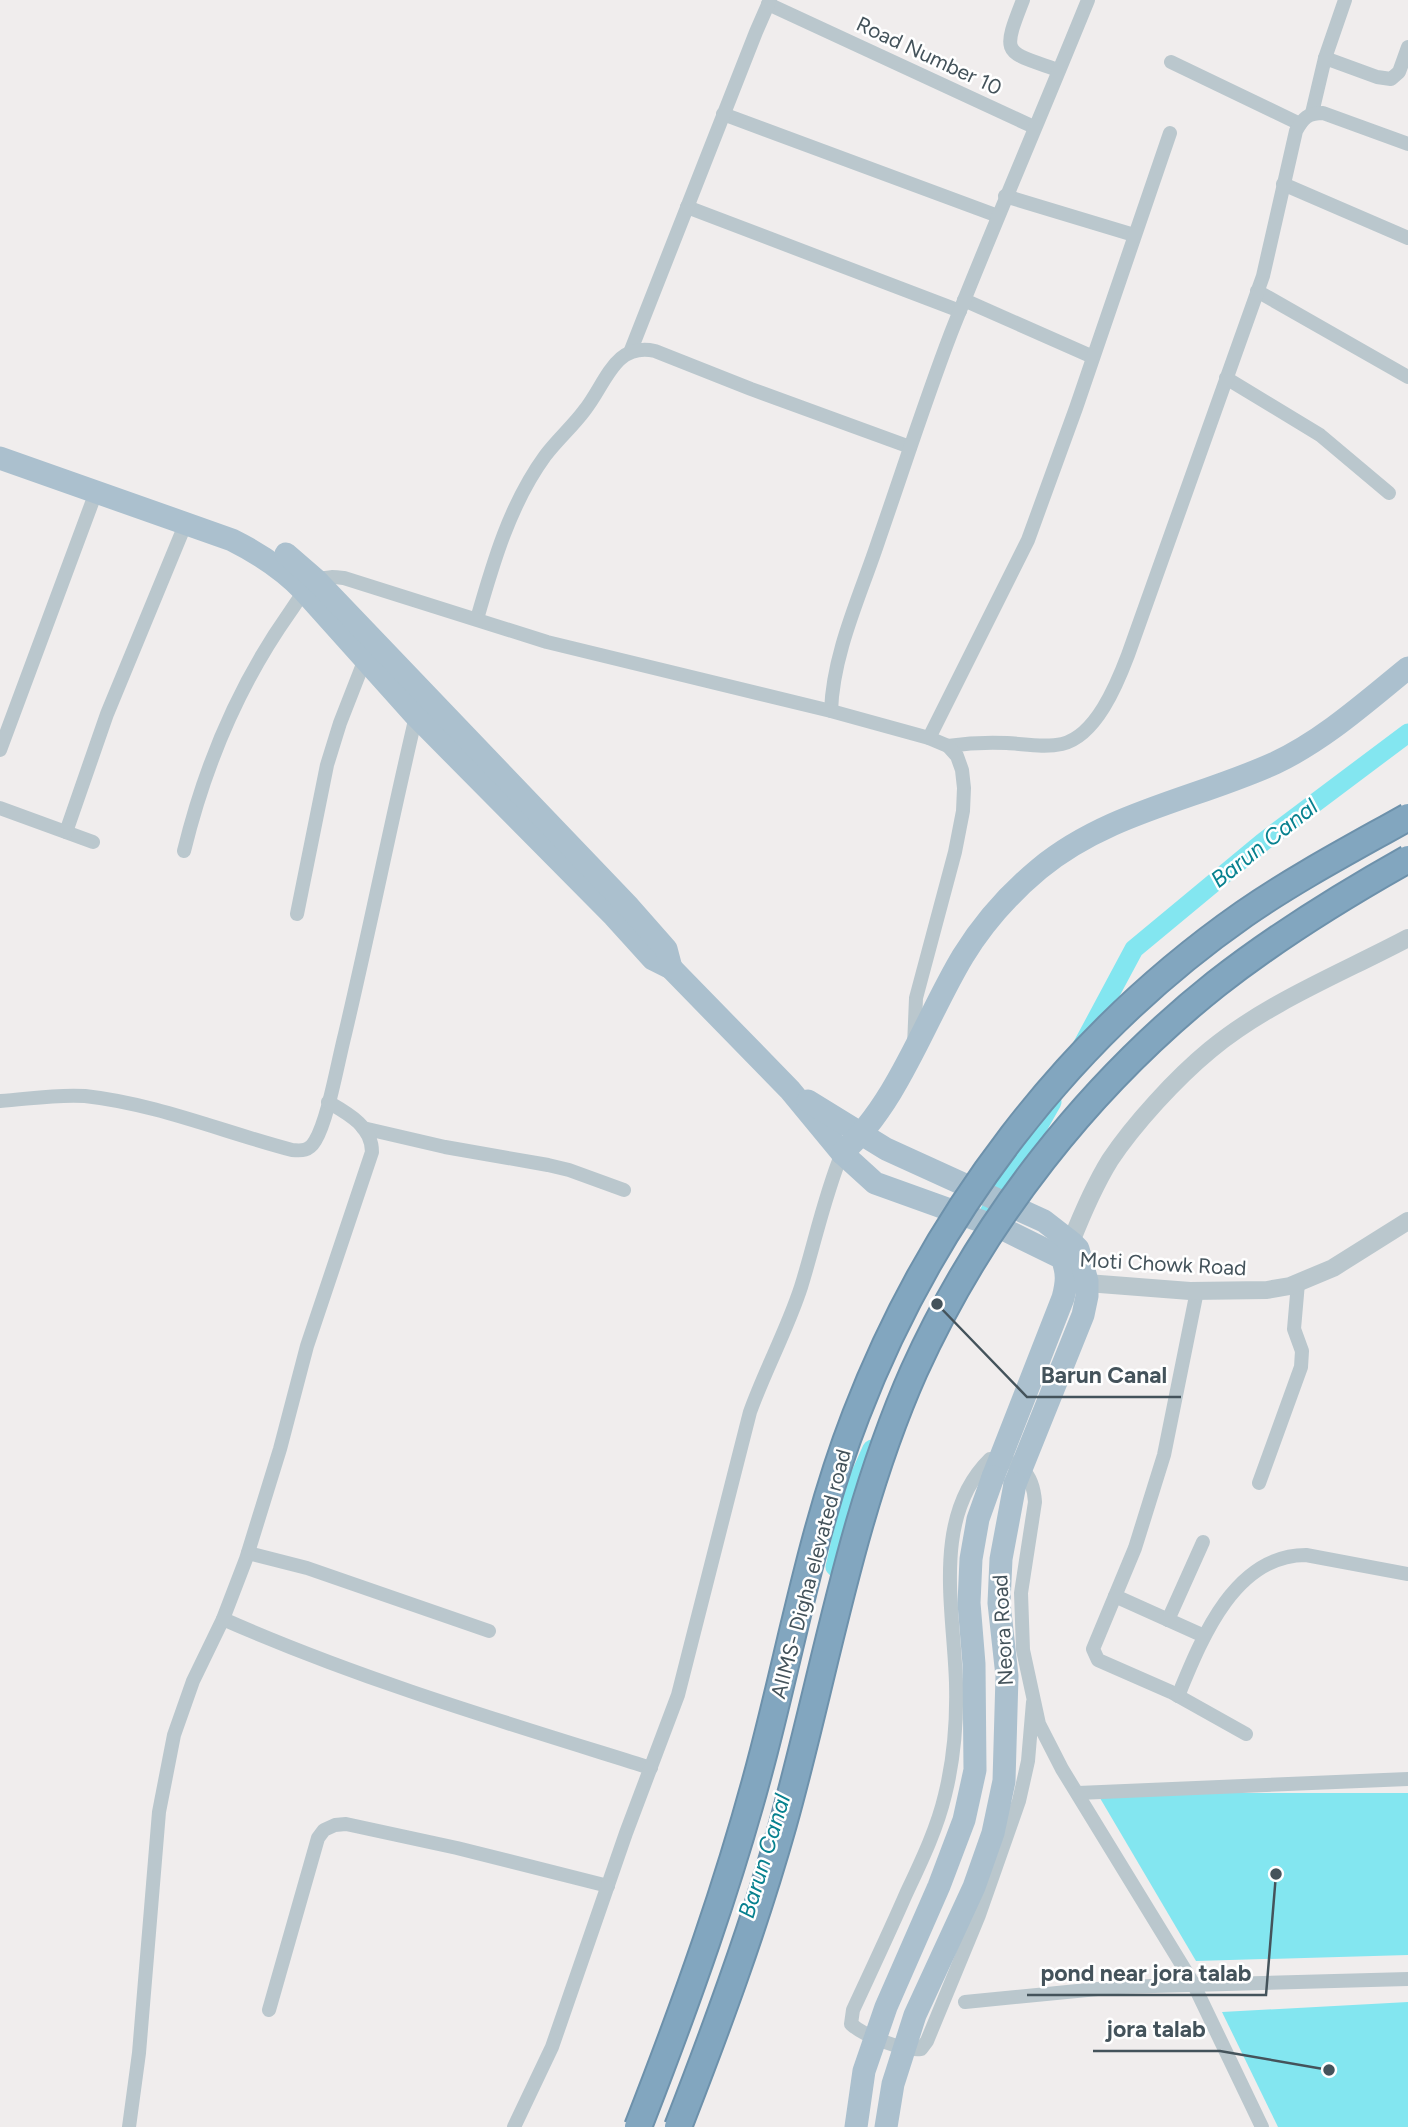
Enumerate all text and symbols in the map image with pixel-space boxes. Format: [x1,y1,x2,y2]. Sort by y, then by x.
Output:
street label: Road Number 10 [853,11,1006,100]
water label: Barun Canal [1205,792,1324,894]
street label: Moti Chowk Road [1079,1247,1247,1280]
callout: Barun Canal [1027,1353,1181,1397]
text: Barun Canal [1041,1361,1167,1389]
street label: AIIMS- Digha elevated road [765,1446,856,1701]
street label: Neora Road [987,1574,1018,1686]
water label: Barun Canal [732,1790,796,1921]
callout: pond near jora talab [1027,1951,1266,1995]
text: pond near jora talab [1040,1959,1252,1987]
callout: jora talab [1093,2007,1220,2051]
text: jora talab [1104,2015,1206,2043]

